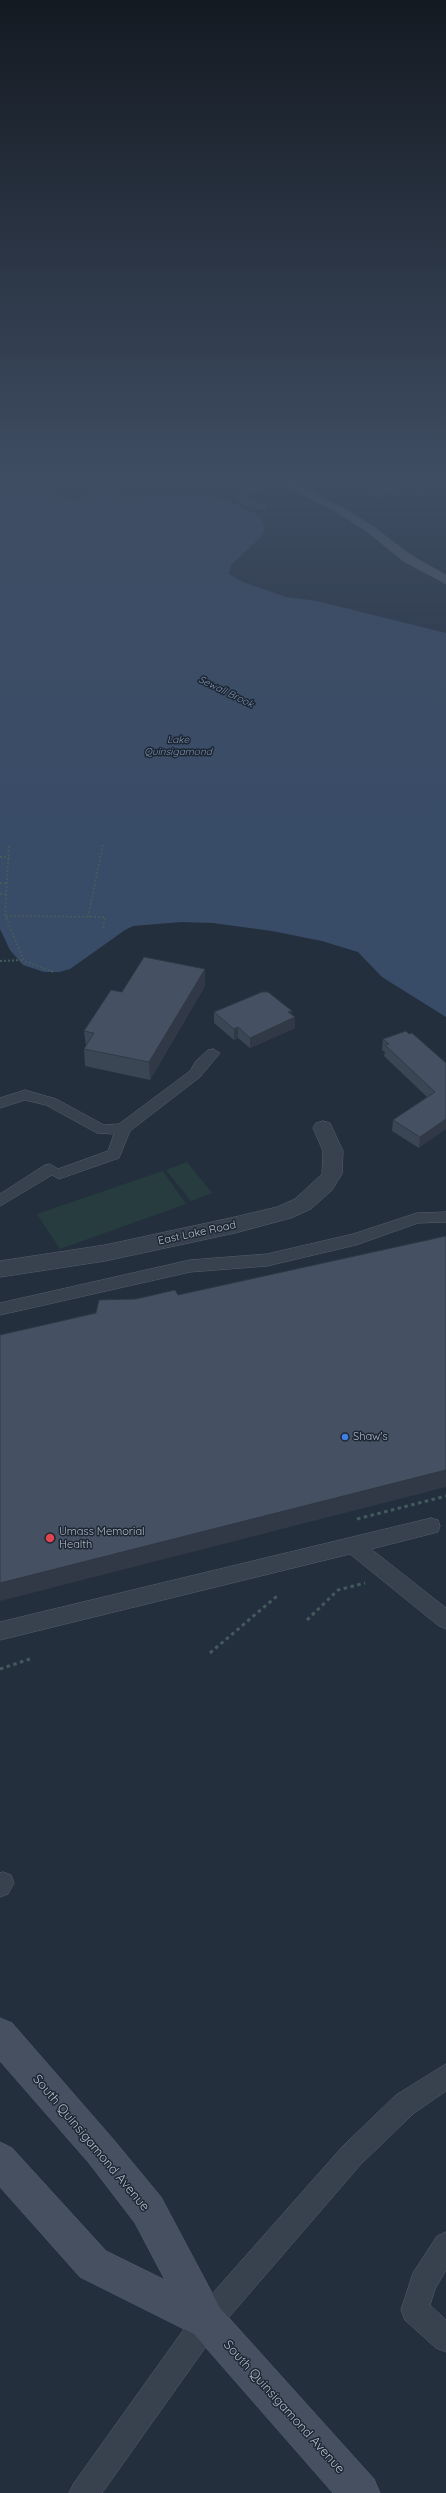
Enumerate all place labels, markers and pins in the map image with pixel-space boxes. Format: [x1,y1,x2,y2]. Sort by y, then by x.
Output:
place label: Shaw's [353,1430,388,1444]
marker: Shaw's [340,1432,350,1442]
place label: Umass Memorial Health [59,1525,145,1551]
marker: Umass Memorial Health [44,1532,56,1544]

